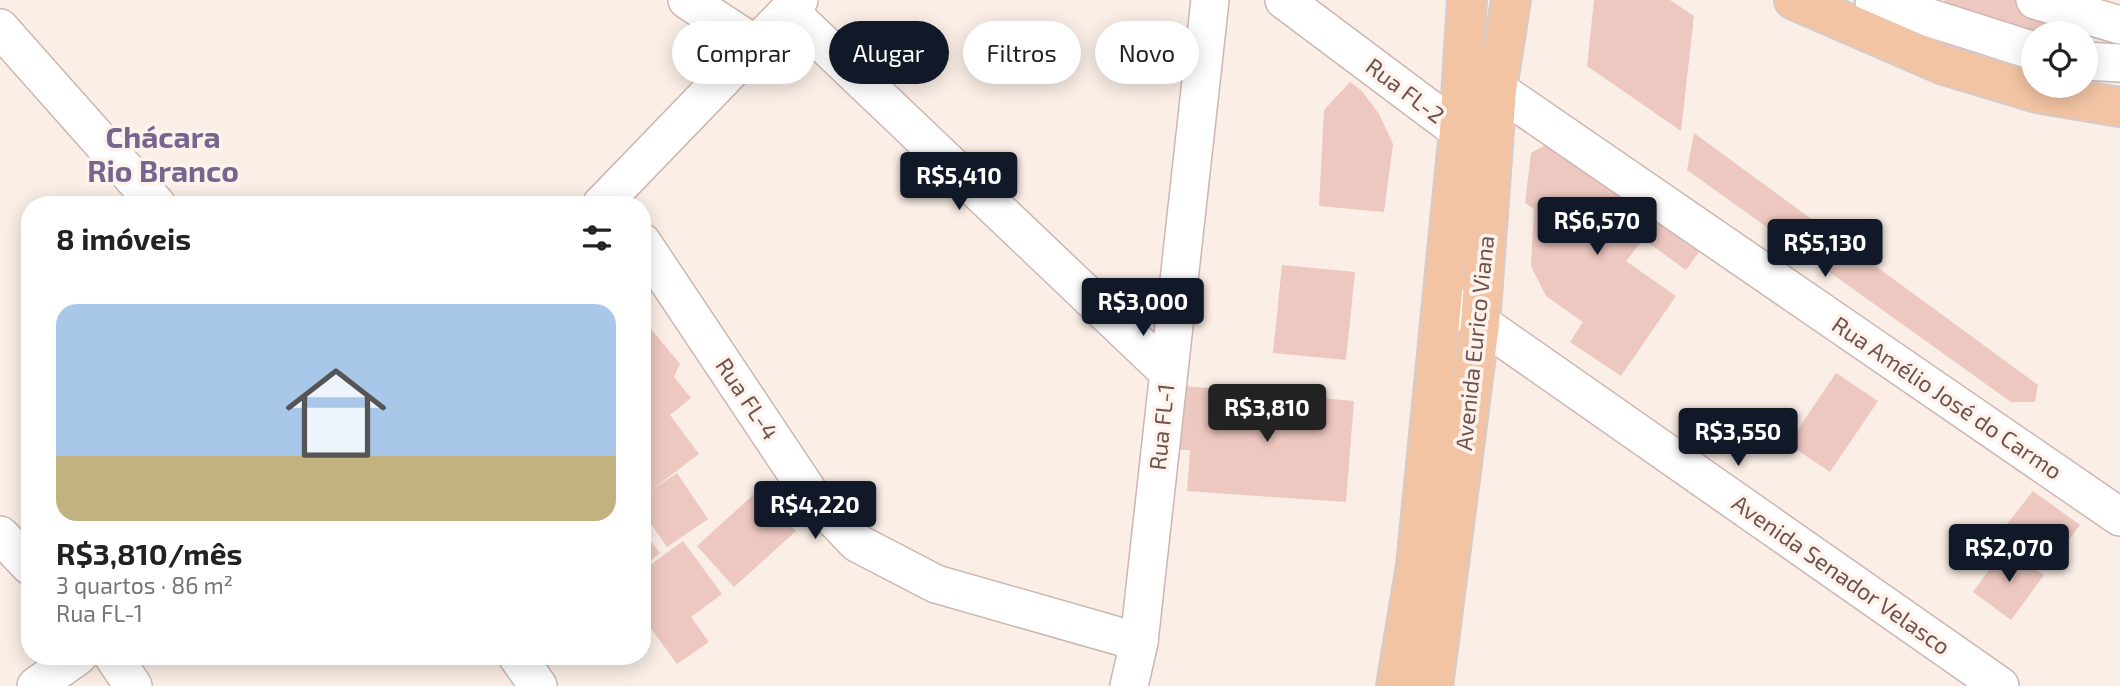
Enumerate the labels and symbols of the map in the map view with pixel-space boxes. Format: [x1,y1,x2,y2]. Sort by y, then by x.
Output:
street label: Rua FL-2 [1361,52,1451,129]
district label: Chácara Rio Branco [87,118,239,188]
pin: R$5,410 [894,152,1024,212]
pin: R$6,570 [1532,198,1662,257]
pin: R$5,130 [1760,219,1890,279]
street label: Avenida Eurico Viana [1449,234,1499,452]
pin: R$3,000 [1078,278,1208,338]
street label: Rua Amélio José do Carmo [1827,310,2068,485]
street label: Rua FL-4 [710,352,785,445]
street label: Rua FL-1 [1143,382,1179,472]
pin: R$3,810 [1202,384,1332,444]
pin: R$3,550 [1673,408,1803,468]
pin: R$4,220 [750,482,880,541]
street label: Avenida Senador Velasco [1727,488,1956,660]
pin: R$2,070 [1944,524,2074,584]

